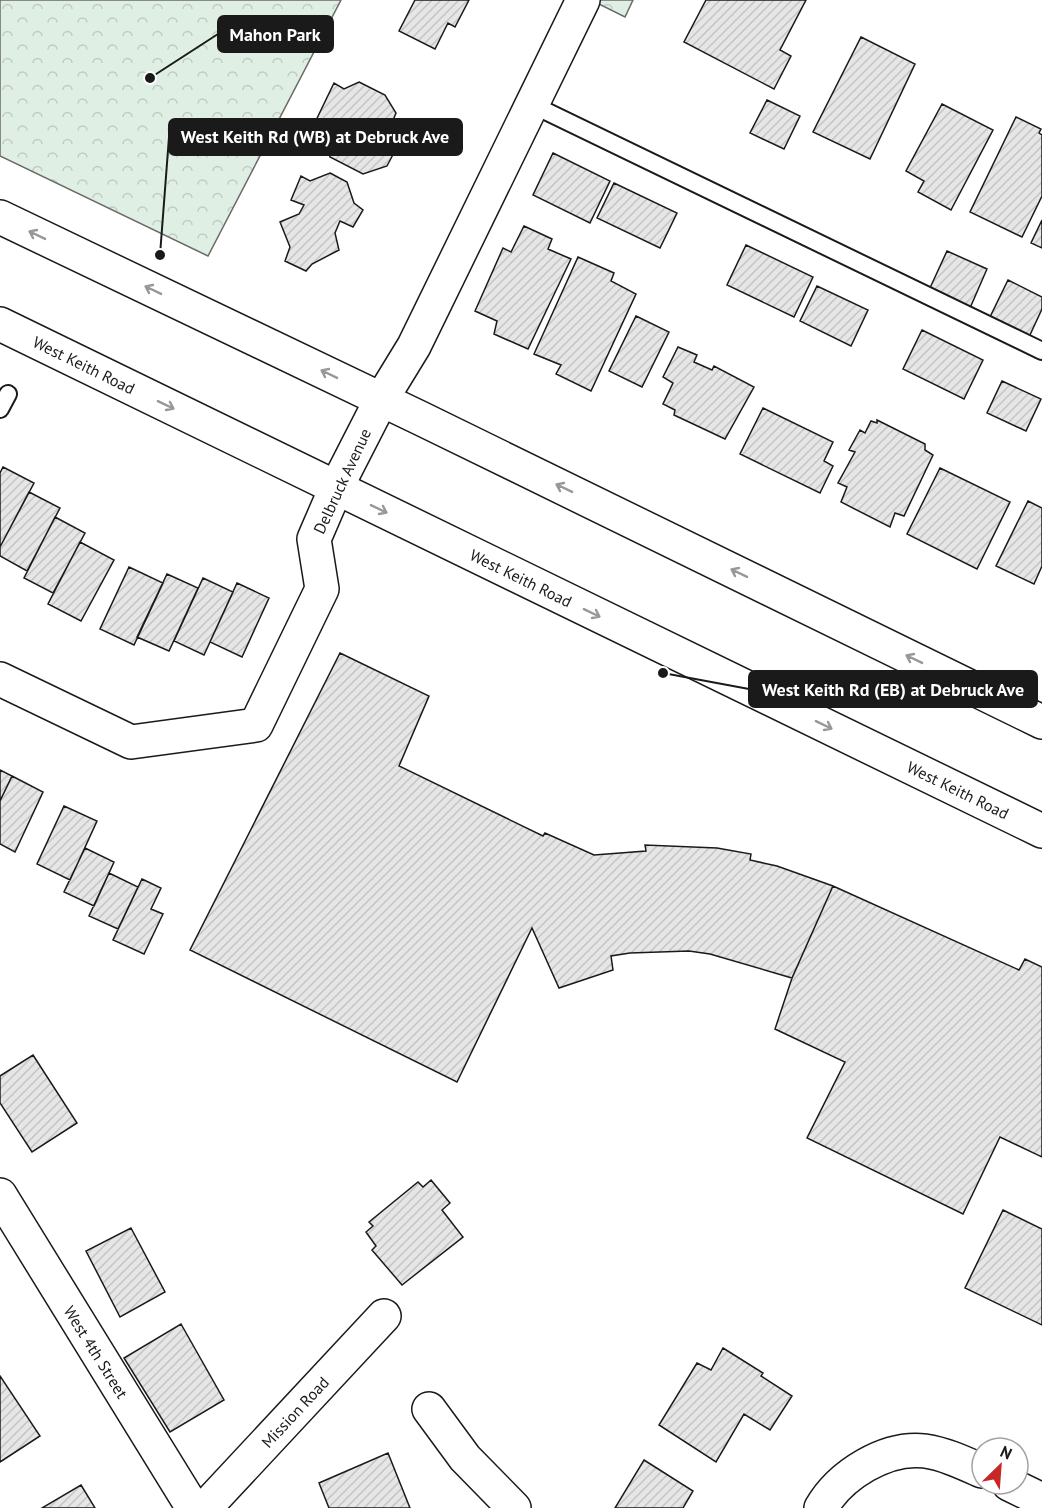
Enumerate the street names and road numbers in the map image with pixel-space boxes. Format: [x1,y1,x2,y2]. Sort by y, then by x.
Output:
street label: West Keith Road [30,332,138,398]
street label: Delbruck Avenue [309,425,375,537]
street label: West Keith Road [467,545,575,611]
street label: West Keith Road [904,757,1012,823]
street label: West 4th Street [60,1302,133,1402]
street label: Mission Road [257,1372,333,1452]

